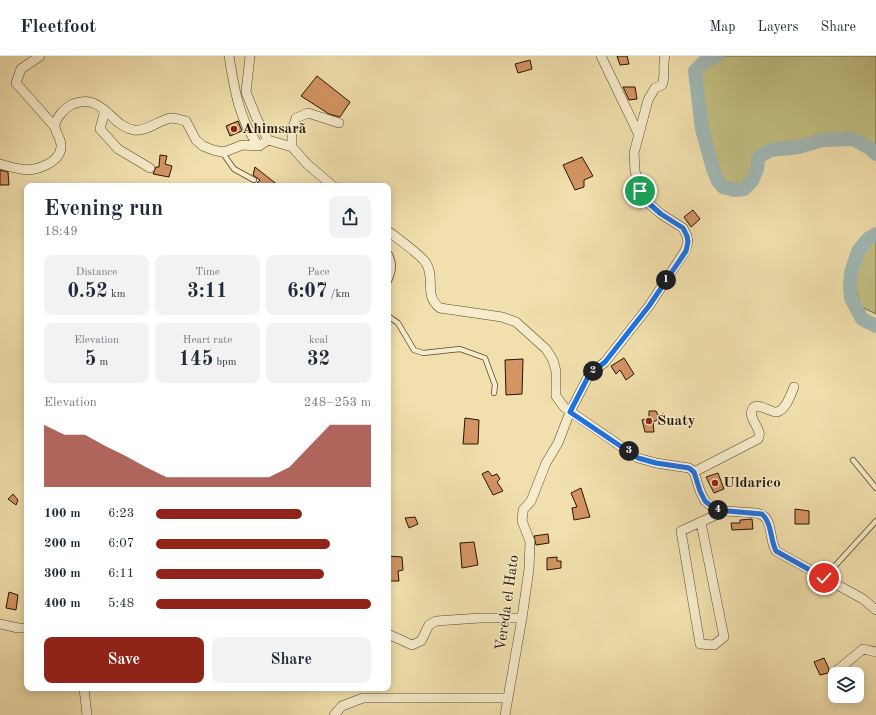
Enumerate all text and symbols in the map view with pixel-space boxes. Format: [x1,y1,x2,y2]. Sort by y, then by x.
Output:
text: Fleetfoot [20,18,96,37]
text: Map [710,20,736,34]
text: Layers [758,20,799,34]
text: Share [821,20,856,34]
place label: Ahimsarã [242,122,307,137]
marker: Ahimsarã [229,124,239,134]
pin [623,174,657,208]
icon: arrive [629,180,651,202]
button: share [329,196,371,238]
text: Evening run [44,198,163,220]
text: 18:49 [44,225,78,238]
text: Distance [76,267,117,278]
text: Time [195,267,220,278]
text: Pace [307,267,330,278]
pin: 1 [656,270,676,290]
text: 1 [663,274,669,285]
text: 0.52 [68,282,108,302]
text: 3:11 [187,282,228,302]
text: 6:07 [287,282,327,302]
text: km [108,289,125,300]
text: /km [327,289,350,300]
text: Elevation [74,335,119,346]
text: Heart rate [183,335,232,346]
text: kcal [309,335,328,346]
text: 5 [85,350,96,370]
text: 145 [179,350,213,370]
text: 32 [307,350,330,370]
text: m [96,357,108,368]
text: bpm [213,357,236,368]
pin: 2 [583,361,603,381]
text: 2 [590,365,596,376]
text: Elevation [44,396,97,409]
text: 248–253 m [304,396,371,409]
place label: Suaty [657,414,696,429]
marker: Suaty [644,416,654,426]
pin: 3 [619,441,639,461]
text: 3 [626,445,632,456]
place label: Uldarico [723,476,781,491]
marker: Uldarico [710,478,720,488]
pin: 4 [708,500,728,520]
text: 4 [715,504,721,515]
text: 100 m [44,507,81,520]
text: 6:23 [108,507,134,520]
text: 200 m [44,537,81,550]
text: 6:07 [108,537,134,550]
street label: Vereda el Hato [494,554,522,652]
pin [807,561,841,595]
text: 300 m [44,567,81,580]
text: 6:11 [108,567,134,580]
icon: check [813,567,835,589]
text: 400 m [44,597,81,610]
text: 5:48 [108,597,134,610]
button: Save [44,637,204,683]
button: Share [212,637,371,683]
map controls [828,667,864,703]
button: layers [828,667,864,703]

